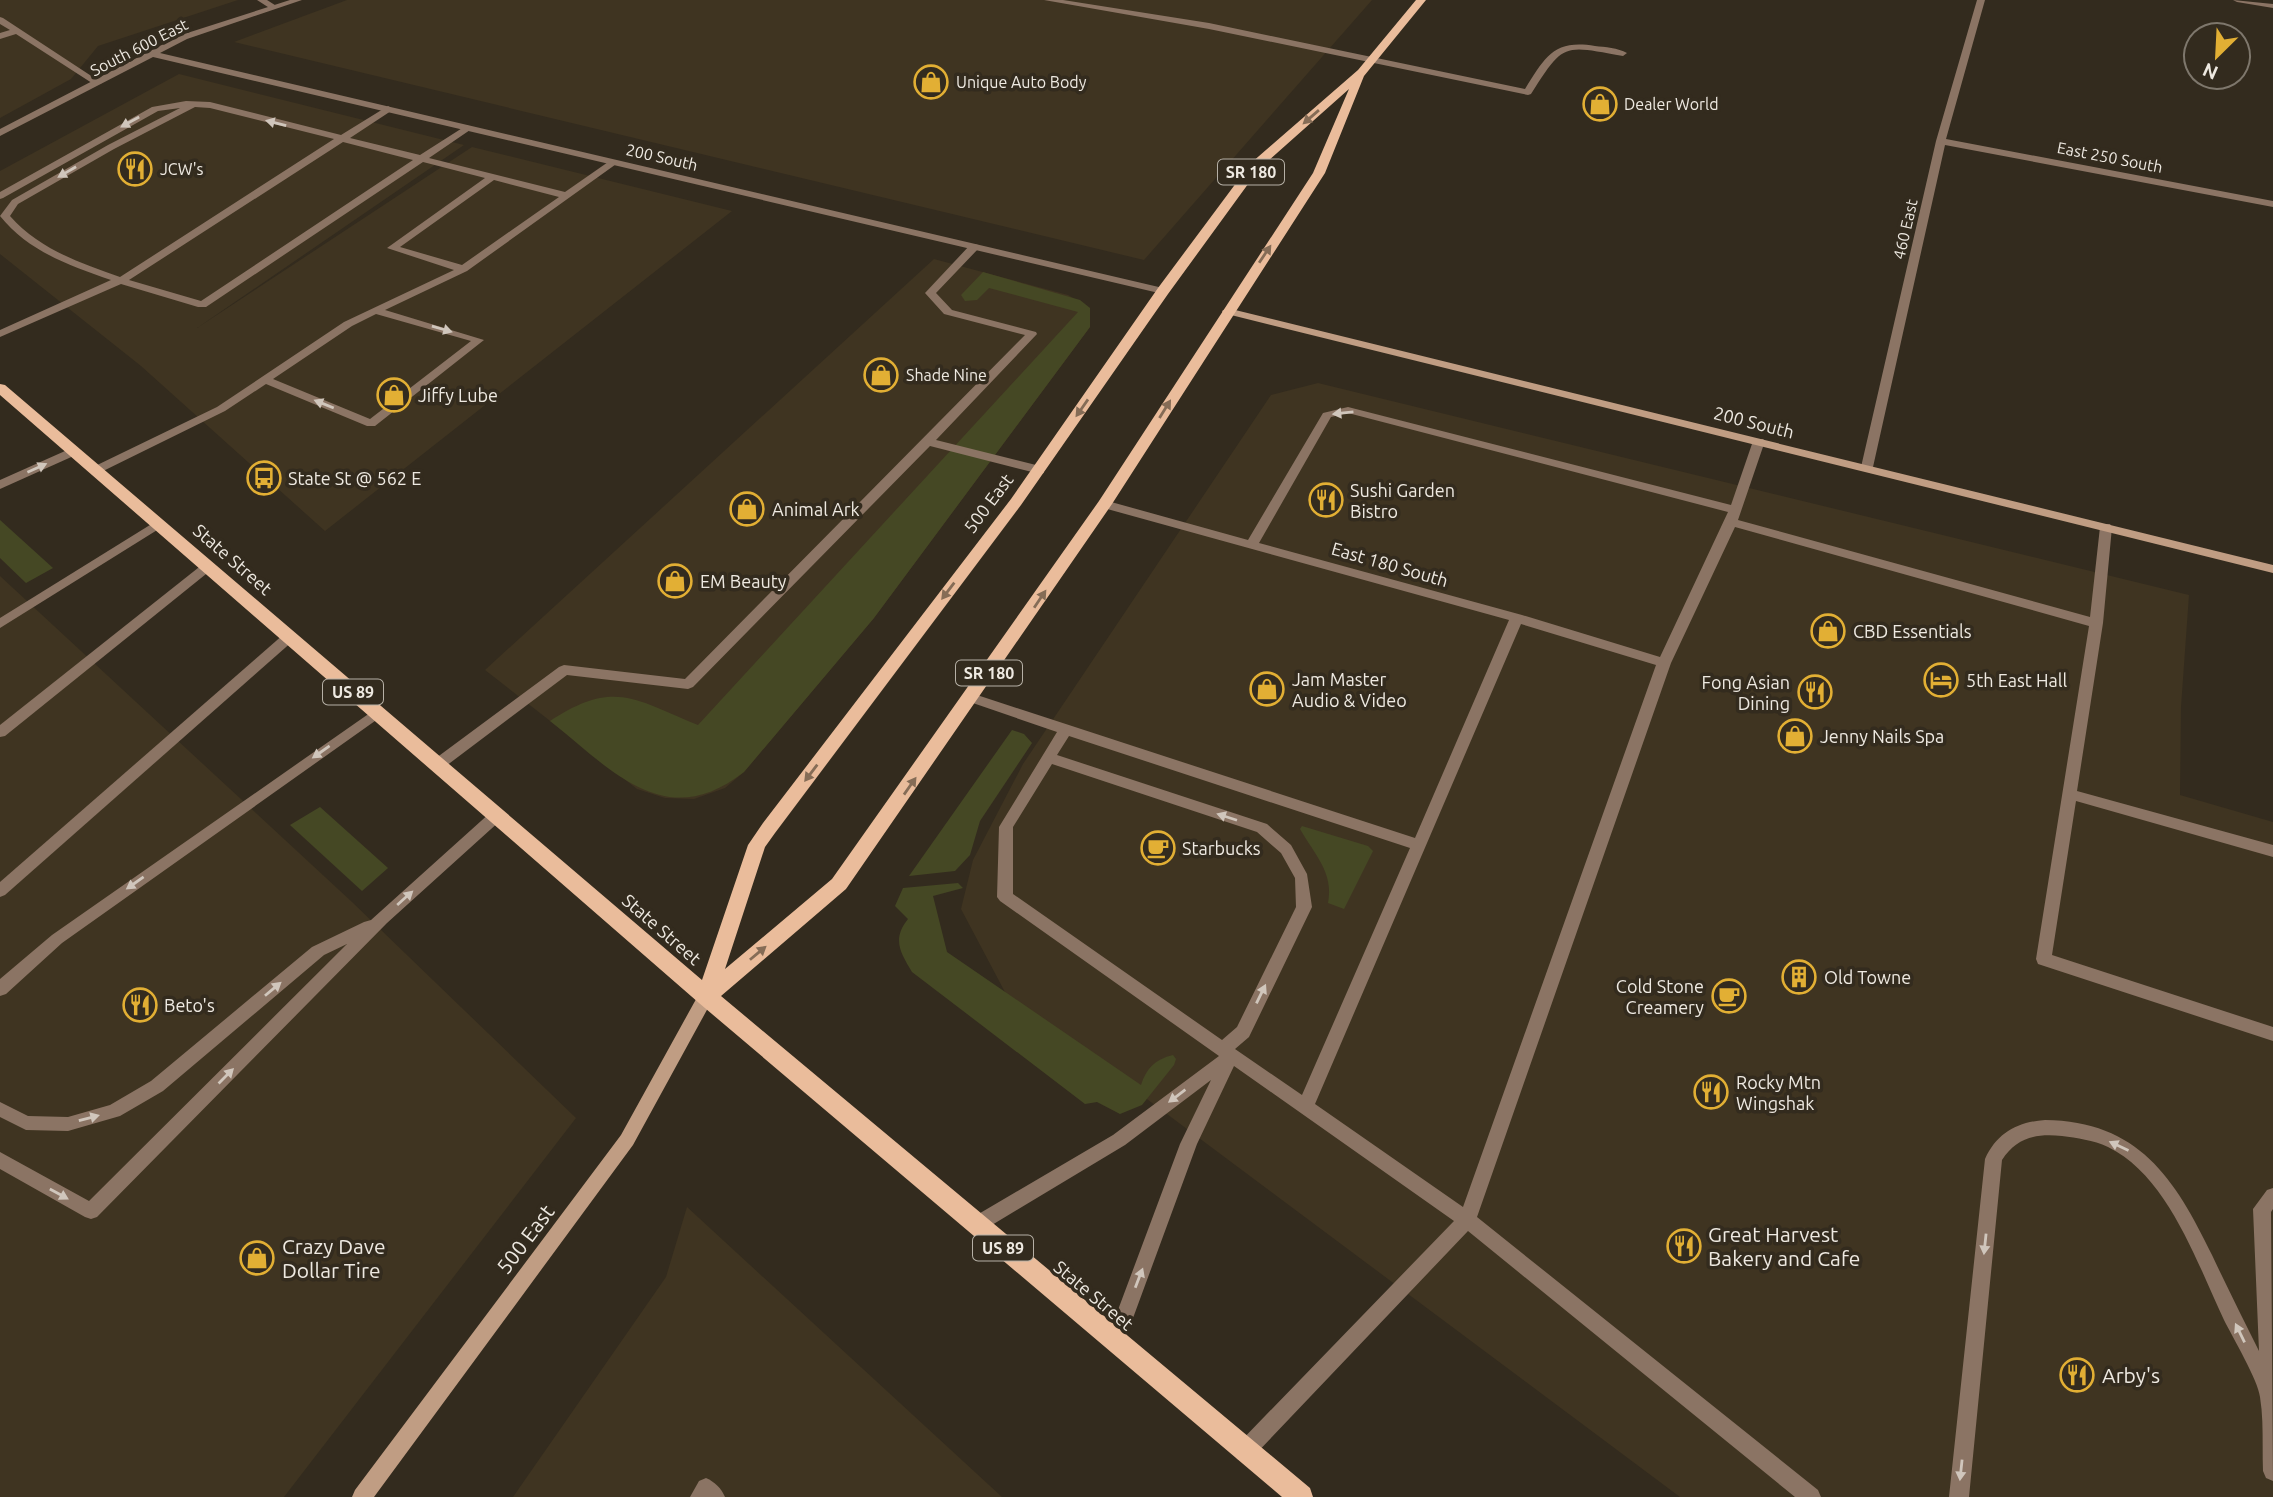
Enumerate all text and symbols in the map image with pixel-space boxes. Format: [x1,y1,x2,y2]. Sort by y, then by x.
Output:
street label: South 600 East [87,14,191,79]
north arrow [2182,21,2252,91]
text: N [2199,59,2221,84]
shop icon: Unique Auto Body [912,63,950,101]
place label: Unique Auto Body [956,73,1087,91]
shop icon: Dealer World [1581,85,1619,123]
place label: Dealer World [1624,95,1719,113]
one-way arrow [1303,109,1320,125]
one-way arrow [121,116,140,128]
one-way arrow [264,117,286,128]
street label: East 250 South [2056,138,2164,176]
street label: 200 South [624,140,700,174]
restaurant icon: JCW's [116,150,154,188]
place label: JCW's [160,160,204,178]
road number: SR 180 [1218,160,1284,184]
one-way arrow [58,166,77,178]
street label: 460 East [1889,196,1921,261]
one-way arrow [1258,245,1272,263]
one-way arrow [431,325,452,335]
shop icon: Shade Nine [862,356,900,394]
place label: Shade Nine [906,366,987,384]
shop icon: Jiffy Lube [375,376,413,414]
place label: Jiffy Lube [418,385,498,405]
one-way arrow [313,399,334,410]
one-way arrow [1075,399,1089,417]
one-way arrow [1158,399,1171,419]
street label: 200 South [1712,402,1796,442]
one-way arrow [1332,407,1354,418]
bus stop icon: State St @ 562 E [245,459,283,497]
one-way arrow [27,462,47,474]
place label: State St @ 562 E [288,468,421,488]
street label: 500 East [959,470,1017,536]
place label: Sushi Garden Bistro [1350,480,1455,521]
restaurant icon: Sushi Garden Bistro [1307,481,1345,519]
shop icon: Animal Ark [728,490,766,528]
place label: Animal Ark [772,499,860,519]
street label: State Street [190,520,276,598]
street label: East 180 South [1329,538,1451,590]
shop icon: EM Beauty [656,562,694,600]
place label: EM Beauty [700,571,787,591]
one-way arrow [941,582,956,600]
one-way arrow [1033,589,1046,609]
shop icon: CBD Essentials [1809,612,1847,650]
place label: CBD Essentials [1853,621,1972,641]
road number: SR 180 [956,660,1022,686]
hotel icon: 5th East Hall [1922,661,1960,699]
place label: Jam Master Audio & Video [1292,669,1407,710]
shop icon: Jam Master Audio & Video [1248,670,1286,708]
place label: 5th East Hall [1966,670,2067,690]
place label: Fong Asian Dining [1702,672,1790,713]
restaurant icon: Fong Asian Dining [1796,673,1834,711]
road number: US 89 [323,680,383,705]
shop icon: Jenny Nails Spa [1776,717,1814,755]
place label: Jenny Nails Spa [1820,726,1944,746]
one-way arrow [312,745,330,759]
one-way arrow [804,763,818,782]
one-way arrow [902,777,916,795]
one-way arrow [1217,811,1238,821]
cafe icon: Starbucks [1139,829,1177,867]
place label: Starbucks [1182,838,1261,858]
one-way arrow [126,876,144,890]
street label: State Street [619,890,705,968]
one-way arrow [396,891,413,907]
one-way arrow [749,945,767,961]
building icon: Old Towne [1780,958,1818,996]
place label: Old Towne [1824,967,1911,987]
place label: Cold Stone Creamery [1616,976,1704,1017]
cafe icon: Cold Stone Creamery [1710,977,1748,1015]
one-way arrow [264,981,282,997]
one-way arrow [1256,984,1267,1004]
restaurant icon: Beto's [121,986,159,1024]
place label: Beto's [164,995,215,1015]
one-way arrow [217,1068,234,1084]
place label: Rocky Mtn Wingshak [1736,1072,1821,1113]
restaurant icon: Rocky Mtn Wingshak [1692,1073,1730,1111]
one-way arrow [1168,1089,1186,1103]
one-way arrow [78,1112,100,1123]
one-way arrow [2109,1140,2129,1152]
one-way arrow [50,1188,69,1200]
street label: 500 East [491,1200,559,1278]
place label: Great Harvest Bakery and Cafe [1708,1222,1860,1270]
restaurant icon: Great Harvest Bakery and Cafe [1665,1227,1703,1265]
one-way arrow [1980,1233,1991,1255]
place label: Crazy Dave Dollar Tire [282,1234,386,1282]
road number: US 89 [973,1236,1033,1260]
shop icon: Crazy Dave Dollar Tire [238,1239,276,1277]
street label: State Street [1050,1256,1138,1334]
one-way arrow [1133,1268,1144,1289]
one-way arrow [2235,1322,2246,1343]
restaurant icon: Arby's [2058,1356,2096,1394]
place label: Arby's [2102,1363,2160,1387]
one-way arrow [1956,1459,1967,1481]

